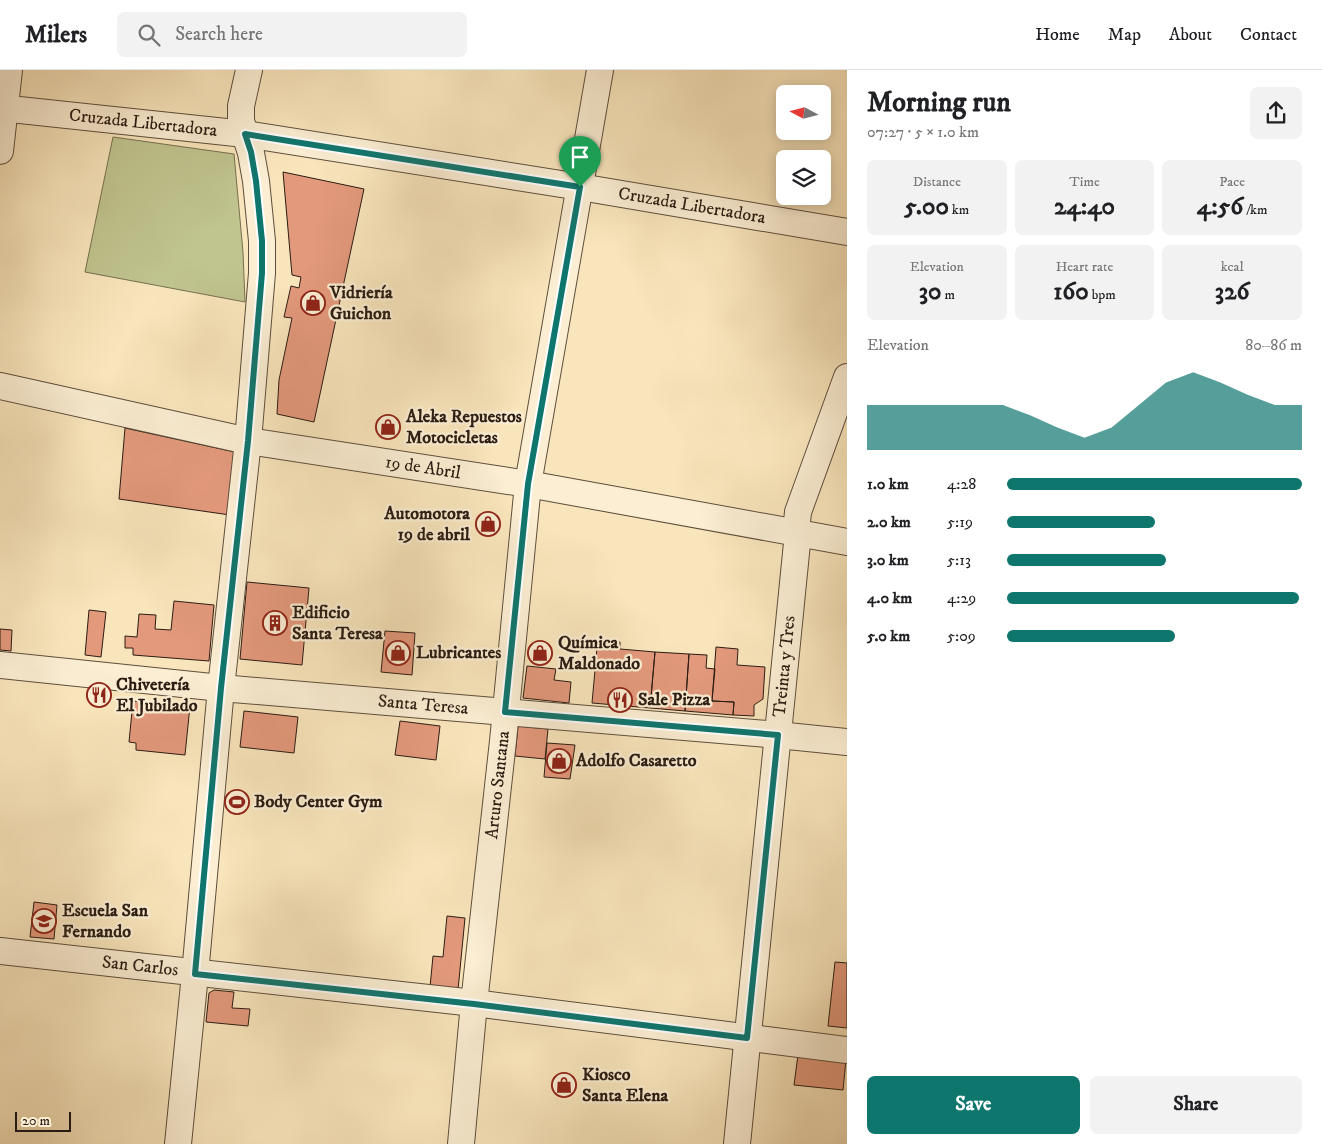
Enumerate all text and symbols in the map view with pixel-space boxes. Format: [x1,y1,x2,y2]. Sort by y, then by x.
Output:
search box [117,12,467,57]
text: Milers [25,20,87,50]
icon: search [135,21,163,49]
text: Search here [175,23,263,46]
text: Home [1035,24,1080,46]
text: Map [1108,24,1141,46]
text: About [1169,24,1212,46]
text: Contact [1240,24,1297,46]
north arrow [776,85,831,140]
map controls [776,85,831,205]
text: Morning run [867,85,1011,120]
button: share [1250,87,1302,139]
street label: Cruzada Libertadora [68,104,219,142]
text: 07:27 · 5 × 1.0 km [867,122,979,142]
pin [559,136,601,187]
icon: arrive [566,143,594,171]
button: layers [776,150,831,205]
text: Distance [913,173,961,191]
text: Time [1069,173,1100,191]
text: Pace [1219,173,1245,191]
street label: Cruzada Libertadora [617,183,767,229]
text: 5.00 [904,191,949,222]
text: 24:40 [1054,191,1115,222]
text: 4:56 [1197,191,1243,222]
text: km [949,201,969,219]
text: /km [1243,201,1267,219]
text: Elevation [910,258,964,276]
text: Heart rate [1056,258,1113,276]
text: kcal [1221,258,1244,276]
text: 30 [919,276,941,307]
text: 160 [1053,276,1089,307]
text: 326 [1215,276,1249,307]
place label: Vidriería Guichon [329,282,393,325]
text: m [941,286,955,304]
text: bpm [1089,286,1116,304]
shop icon: Vidriería Guichon [300,290,326,316]
text: Elevation [867,335,929,355]
text: 80–86 m [1245,335,1302,355]
place label: Aleka Repuestos Motocicletas [405,406,522,449]
shop icon: Aleka Repuestos Motocicletas [375,414,401,440]
street label: 19 de Abril [384,451,463,485]
text: 1.0 km [867,474,909,494]
text: 4:28 [947,474,976,494]
place label: Automotora 19 de abril [383,503,471,546]
shop icon: Automotora 19 de abril [475,511,501,537]
text: 2.0 km [867,512,911,532]
text: 5:19 [947,512,973,532]
text: 3.0 km [867,550,909,570]
text: 5:13 [947,550,971,570]
text: 4.0 km [867,588,912,608]
text: 4:29 [947,588,976,608]
place label: Edificio Santa Teresa [292,602,383,645]
building icon: Edificio Santa Teresa [262,610,288,636]
street label: Treinta y Tres [769,615,801,718]
text: 5.0 km [867,626,910,646]
text: 5:09 [947,626,976,646]
place label: Química Maldonado [558,632,640,675]
shop icon: Lubricantes [385,640,411,666]
shop icon: Química Maldonado [527,640,553,666]
place label: Lubricantes [416,642,501,664]
place label: Chivetería El Jubilado [116,674,198,717]
restaurant icon: Chivetería El Jubilado [86,682,112,708]
restaurant icon: Sale Pizza [607,687,633,713]
place label: Sale Pizza [638,689,710,711]
street label: Santa Teresa [377,690,470,720]
street label: Arturo Santana [481,729,515,840]
shop icon: Adolfo Casaretto [546,748,572,774]
place label: Adolfo Casaretto [575,750,697,772]
sports icon: Body Center Gym [224,789,250,815]
place label: Body Center Gym [254,791,383,813]
place label: Escuela San Fernando [62,900,149,943]
school or university icon: Escuela San Fernando [31,908,57,934]
street label: San Carlos [101,951,180,981]
place label: Kiosco Santa Elena [582,1064,669,1107]
shop icon: Kiosco Santa Elena [551,1072,577,1098]
button: Save [867,1076,1080,1134]
button: Share [1090,1076,1302,1134]
scale bar [15,1109,71,1132]
text: 20 m [22,1112,50,1130]

